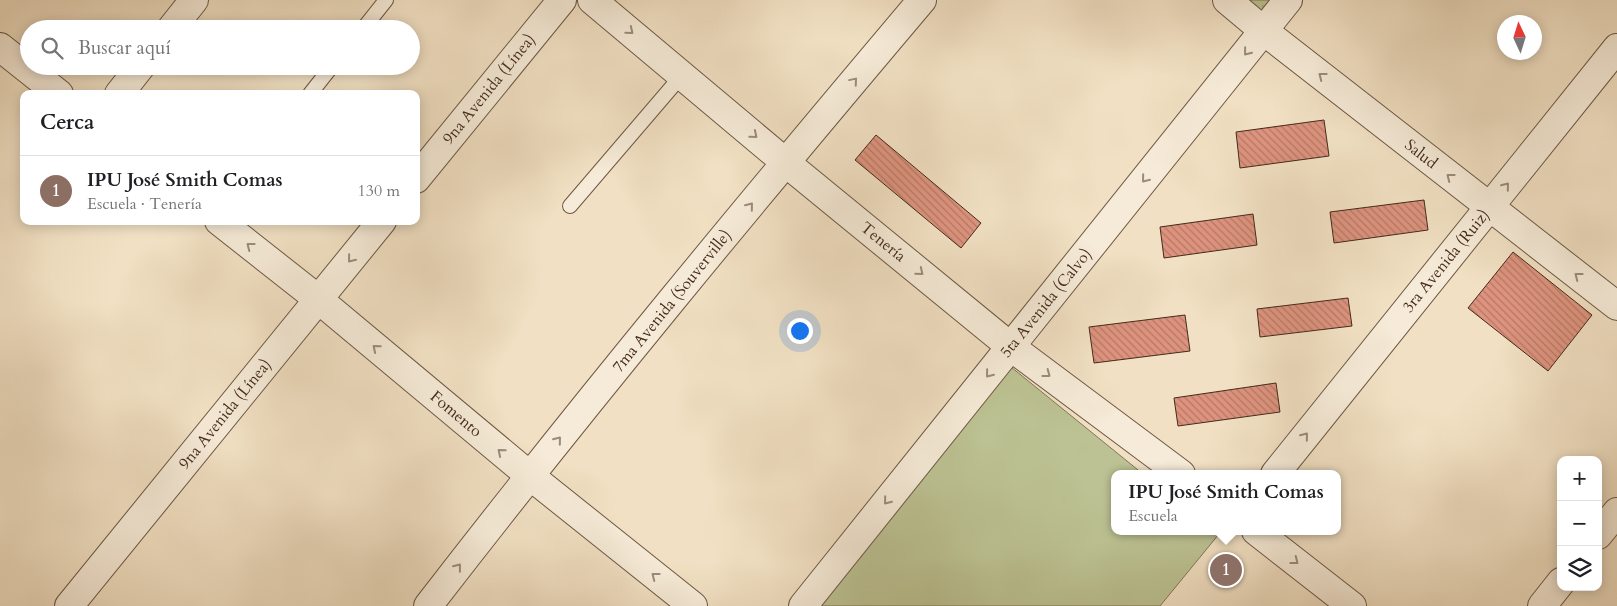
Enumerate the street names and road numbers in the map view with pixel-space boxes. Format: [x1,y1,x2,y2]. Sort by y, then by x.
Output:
street label: 9na Avenida (Línea) [438,29,540,149]
street label: Salud [1400,134,1442,174]
street label: 3ra Avenida (Ruiz) [1397,205,1495,317]
street label: Tenería [856,217,910,267]
street label: 7ma Avenida (Souverville) [608,225,736,377]
street label: 5ta Avenida (Calvo) [995,244,1097,362]
street label: 9na Avenida (Línea) [174,354,276,474]
street label: Fomento [425,386,487,442]

